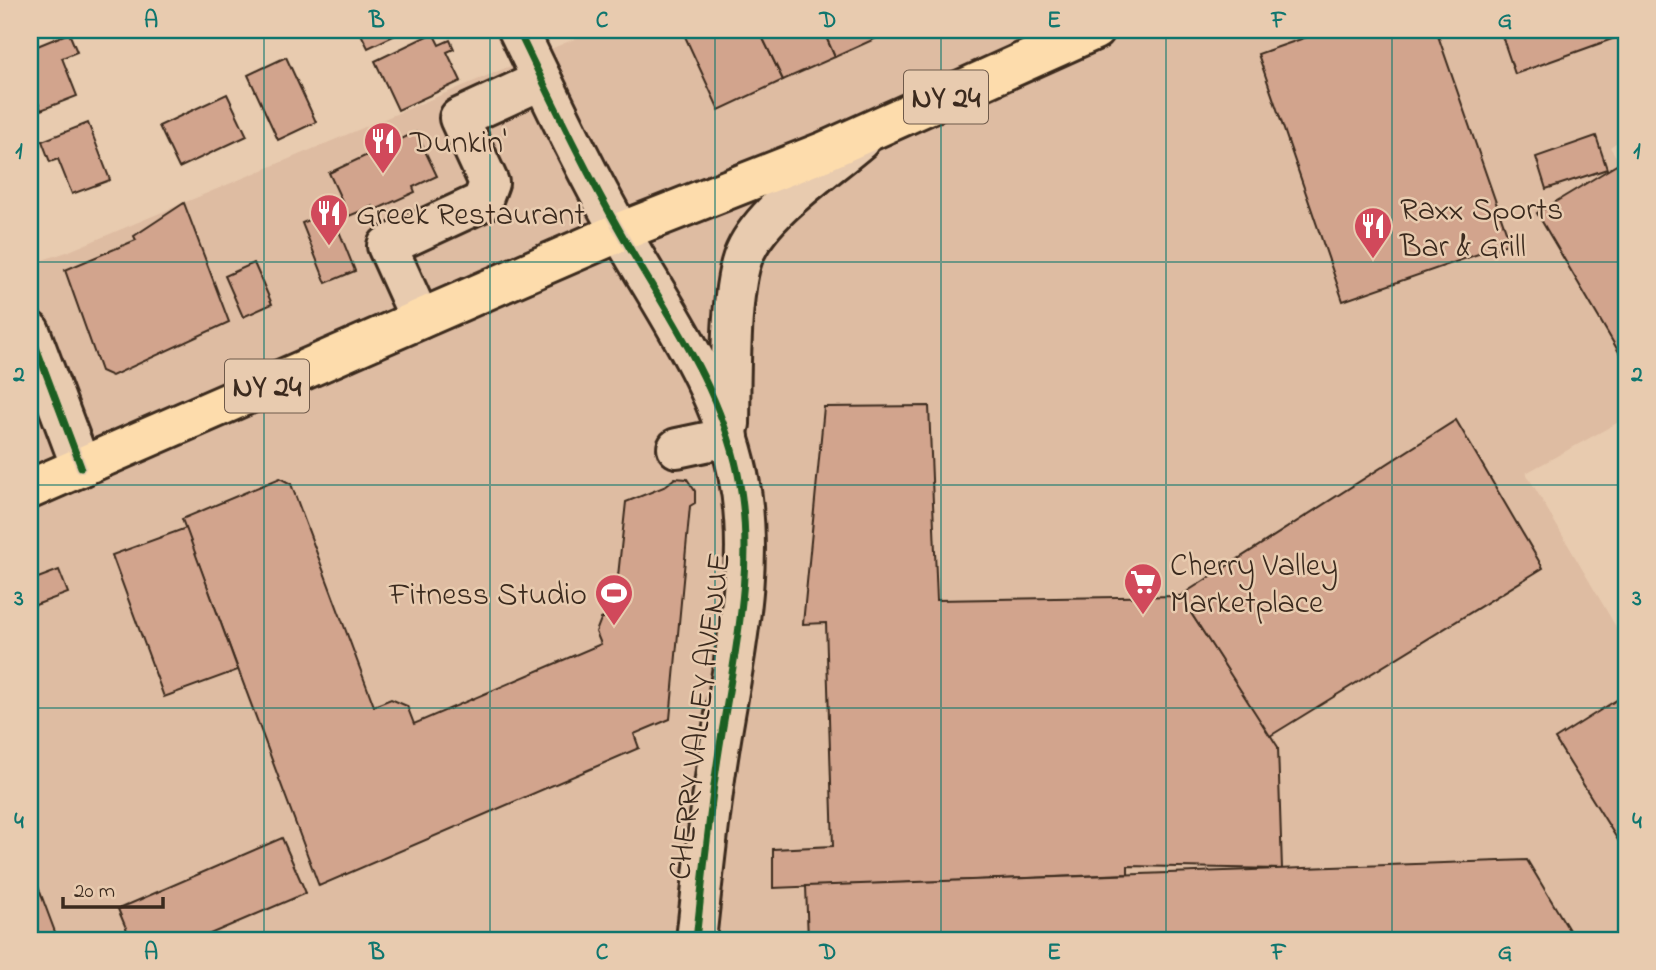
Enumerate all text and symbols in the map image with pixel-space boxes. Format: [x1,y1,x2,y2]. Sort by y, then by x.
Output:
text: A [144,5,158,38]
text: B [368,5,385,38]
text: C [596,5,609,38]
text: D [819,5,836,38]
text: E [1047,5,1061,38]
text: F [1271,5,1287,38]
text: G [1498,5,1512,38]
road number: NY 24 [904,71,988,124]
restaurant icon: Dunkin' [362,120,404,175]
place label: Dunkin' [409,121,506,168]
text: 1 [15,136,23,169]
text: 1 [1633,136,1641,169]
place label: Raxx Sports Bar & Grill [1399,188,1563,272]
restaurant icon: Greek Restaurant [308,192,350,247]
place label: Greek Restaurant [356,193,585,240]
restaurant icon: Raxx Sports Bar & Grill [1352,205,1394,260]
text: 2 [12,359,25,392]
text: 2 [1630,359,1643,392]
road number: NY 24 [225,360,309,412]
place label: Cherry Valley Marketplace [1170,544,1338,628]
street label: CHERRY VALLEY AVENUE [658,550,745,883]
supermarket icon: Cherry Valley Marketplace [1122,561,1164,616]
sports icon: Fitness Studio [593,572,635,627]
place label: Fitness Studio [388,573,587,620]
text: 3 [13,583,24,616]
text: 3 [1631,583,1642,616]
text: 4 [14,806,24,839]
text: 4 [1632,806,1642,839]
scale bar [63,865,163,909]
text: 20 m [74,877,115,907]
text: A [144,937,158,970]
text: B [368,937,385,970]
text: C [596,937,609,970]
text: D [819,937,836,970]
text: E [1047,937,1061,970]
text: F [1271,937,1287,970]
text: G [1498,937,1512,970]

